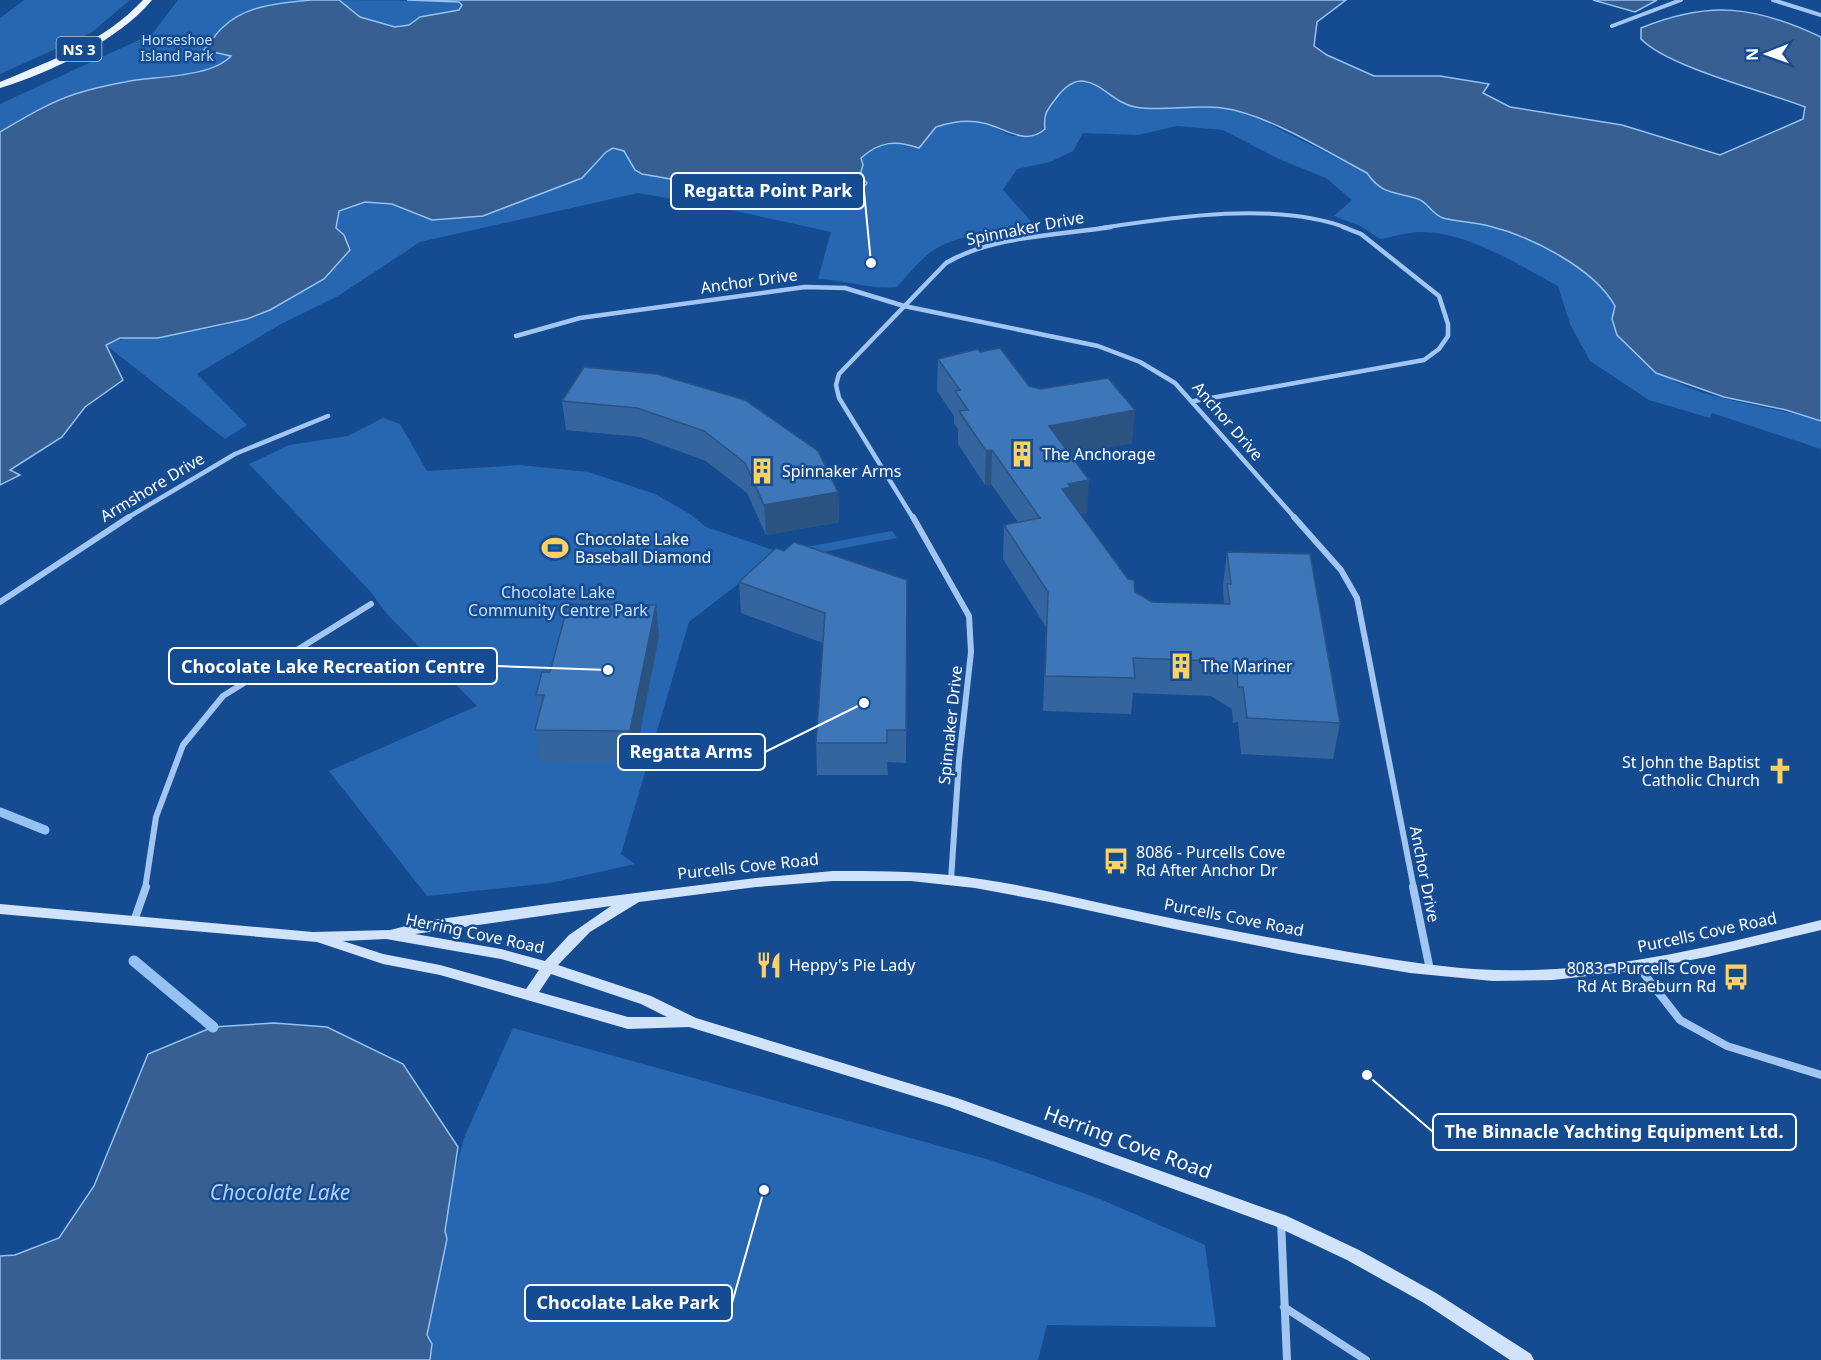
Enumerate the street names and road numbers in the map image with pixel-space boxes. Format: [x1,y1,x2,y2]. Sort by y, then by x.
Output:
road number: NS 3 [56,37,101,61]
street label: Spinnaker Drive [964,206,1086,250]
street label: Anchor Drive [699,263,799,299]
street label: Anchor Drive [1188,377,1268,465]
street label: Armshore Drive [96,447,208,527]
street label: Spinnaker Drive [933,664,967,786]
street label: Anchor Drive [1405,824,1445,924]
street label: Purcells Cove Road [676,848,820,884]
street label: Purcells Cove Road [1162,893,1306,941]
street label: Purcells Cove Road [1635,906,1779,958]
street label: Herring Cove Road [404,908,546,958]
street label: Herring Cove Road [1040,1099,1216,1185]

